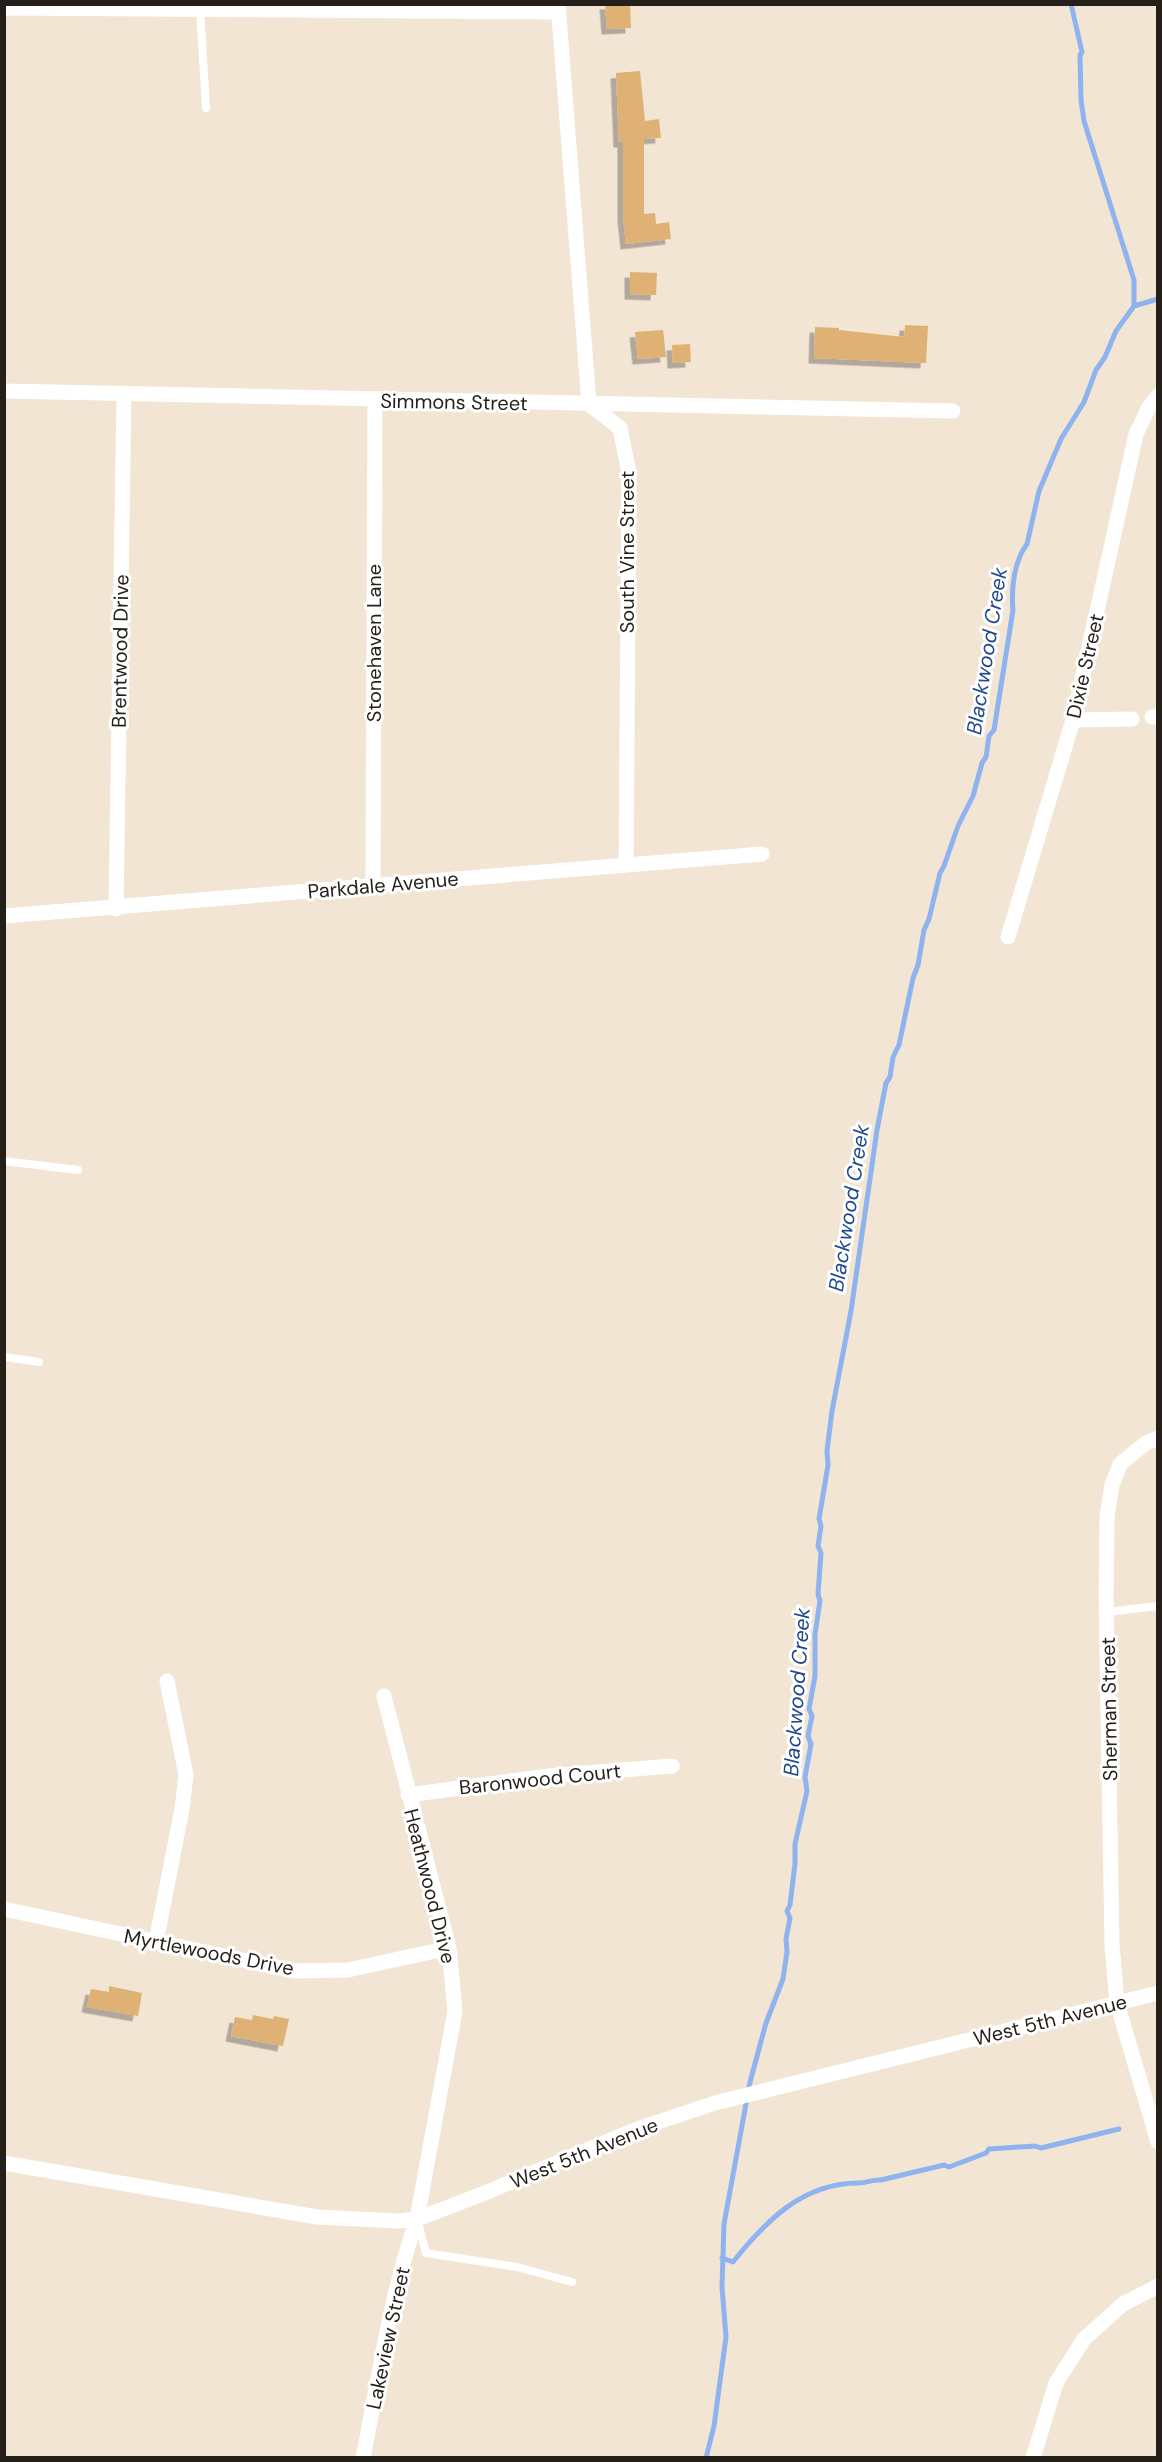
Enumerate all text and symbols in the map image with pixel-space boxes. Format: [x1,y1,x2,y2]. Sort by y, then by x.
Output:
street label: Simmons Street [380,388,528,416]
street label: South Vine Street [614,471,640,633]
street label: Stonehaven Lane [361,564,387,722]
water label: Blackwood Creek [960,565,1014,737]
street label: Brentwood Drive [106,574,134,728]
street label: Dixie Street [1060,611,1110,721]
street label: Parkdale Avenue [306,865,460,905]
water label: Blackwood Creek [822,1122,876,1294]
water label: Blackwood Creek [777,1607,817,1777]
street label: Sherman Street [1095,1637,1123,1781]
street label: Baronwood Court [458,1758,622,1800]
street label: Heathwood Drive [398,1806,462,1966]
street label: Myrtlewoods Drive [122,1923,296,1981]
street label: West 5th Avenue [971,1988,1129,2052]
street label: West 5th Avenue [506,2111,662,2195]
street label: Lakeview Street [360,2264,416,2412]

